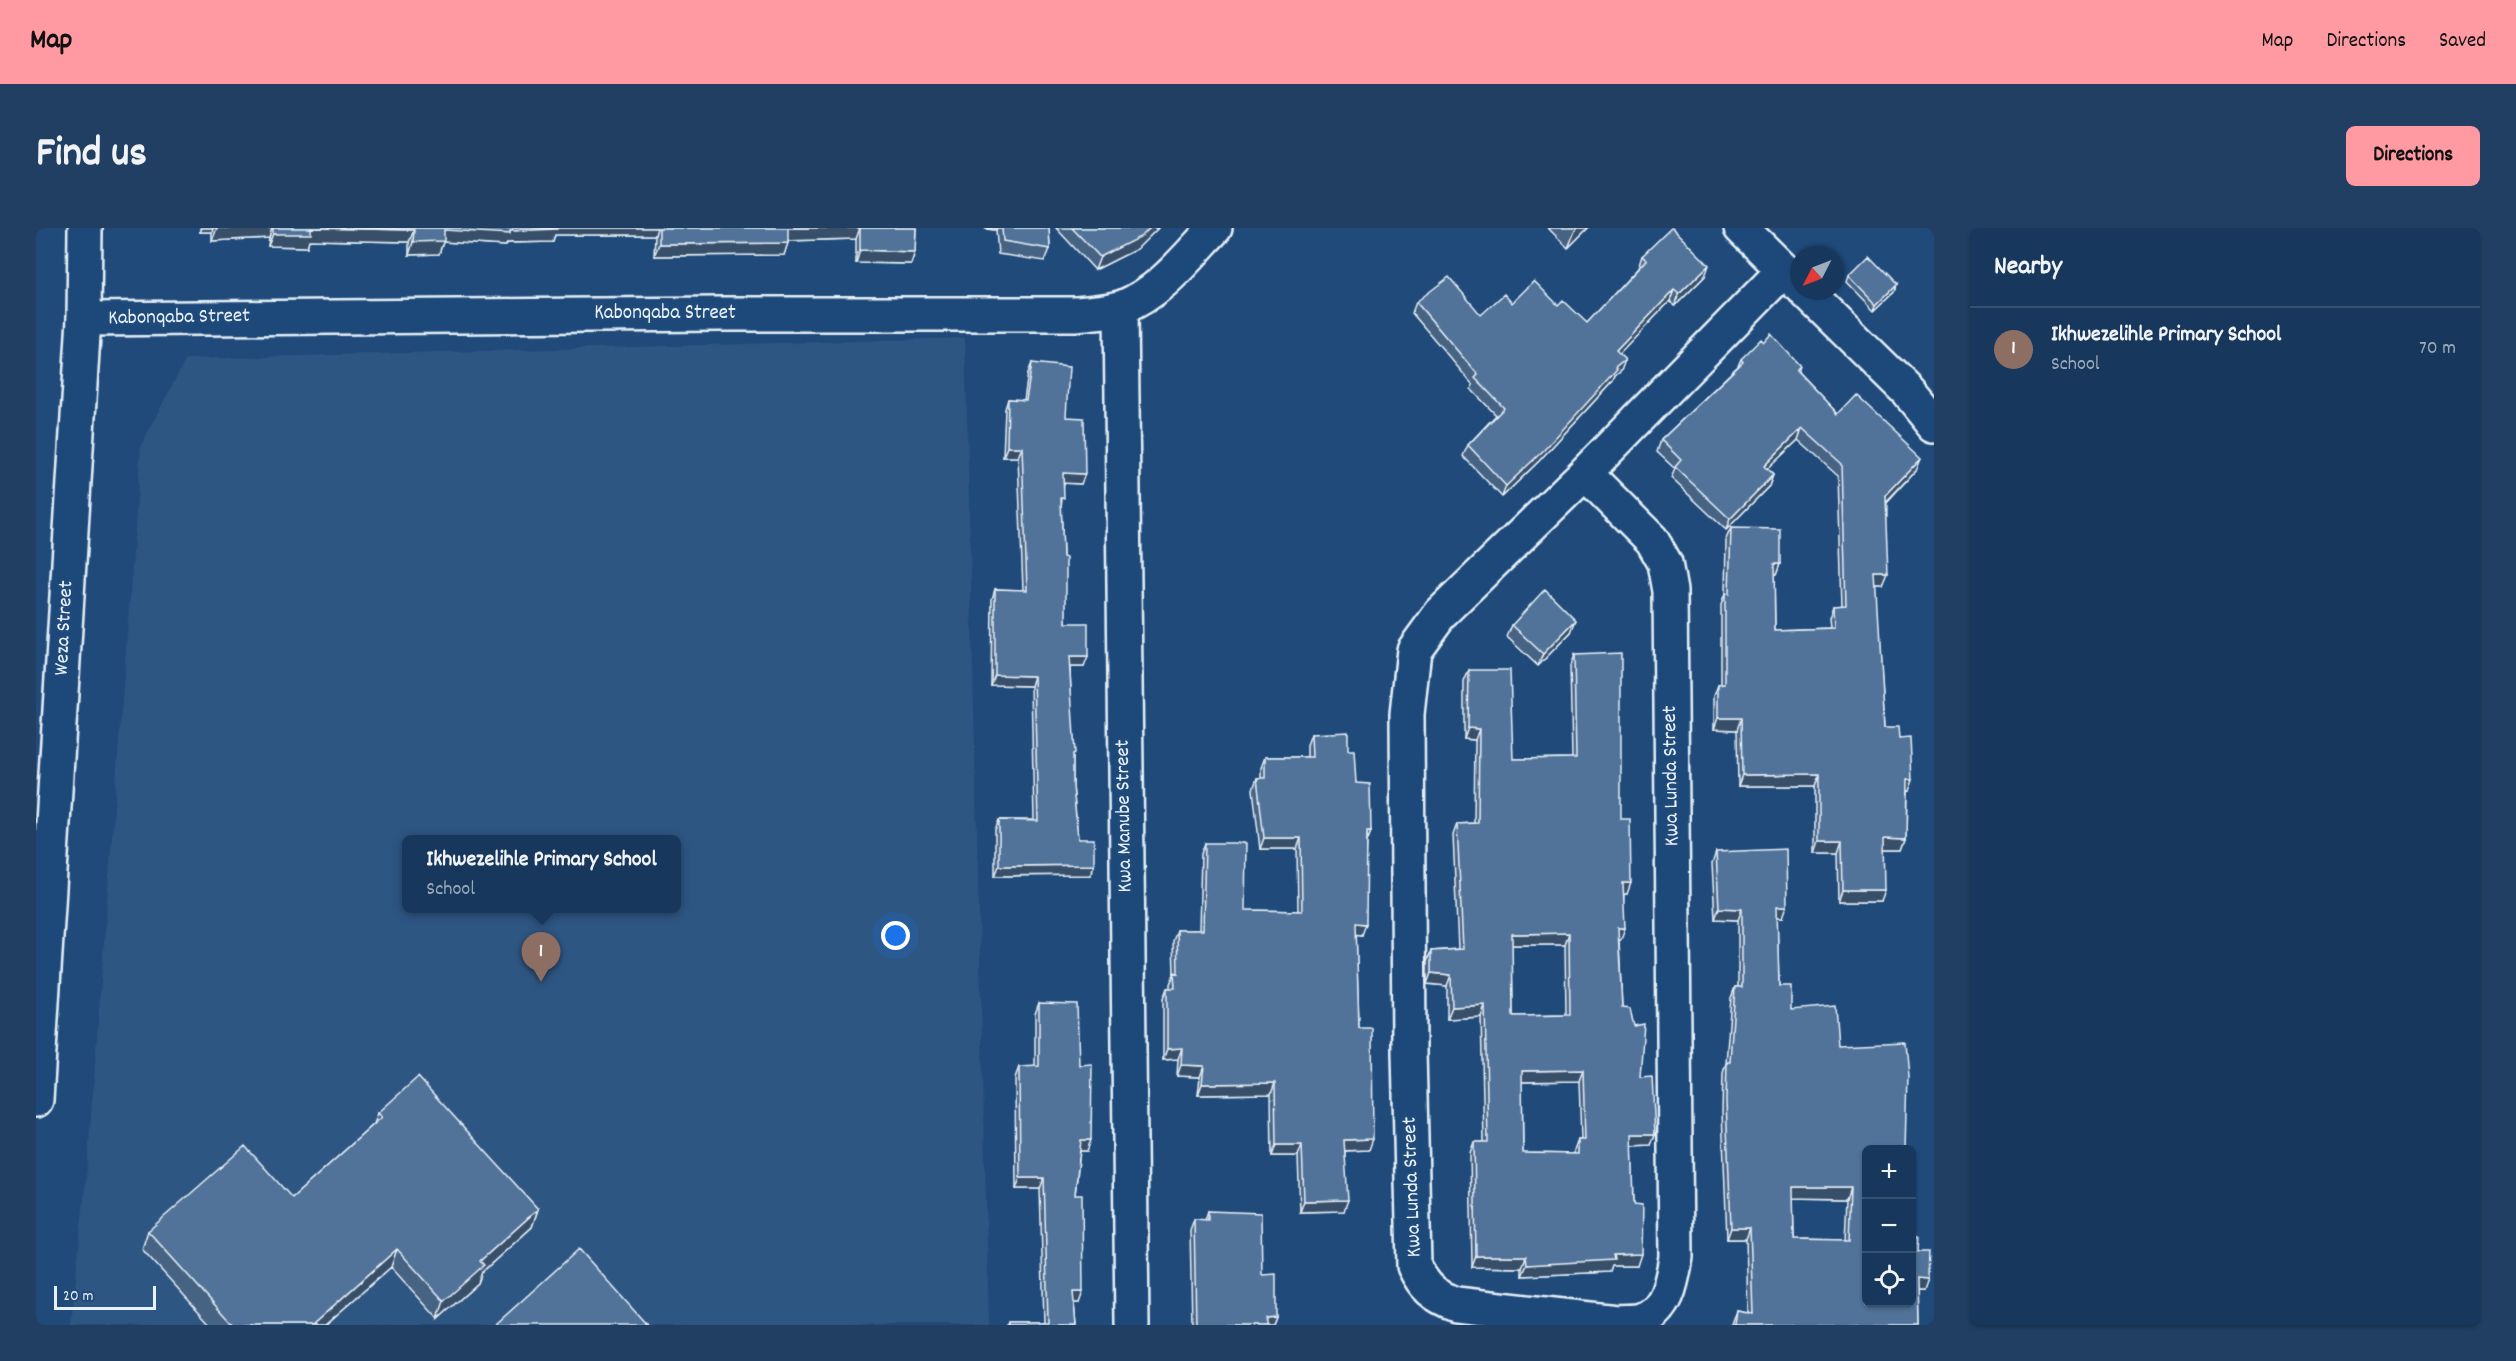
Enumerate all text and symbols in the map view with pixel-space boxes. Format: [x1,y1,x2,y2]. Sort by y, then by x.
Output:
text: Map [30,22,72,62]
text: Map [2262,27,2293,57]
text: Directions [2326,27,2406,57]
text: Saved [2439,27,2486,57]
text: Find us [36,126,147,186]
button: Directions [2346,126,2480,186]
north arrow [1790,246,1844,300]
text: Nearby [1994,249,2062,286]
street label: Kabonqaba Street [594,299,736,329]
street label: Kabonqaba Street [108,302,250,334]
text: Ikhwezelihle Primary School [2051,320,2281,351]
text: 1 [2011,335,2016,363]
text: 70 m [2419,335,2456,363]
text: School [2051,351,2100,379]
street label: Weza Street [48,580,82,676]
street label: Kwa Lunda Street [1656,705,1688,847]
street label: Kwa Manube Street [1109,739,1141,893]
popup [402,835,681,913]
text: Ikhwezelihle Primary School [426,845,657,876]
text: School [426,876,475,904]
your location [881,921,910,950]
pin: 1 [522,932,560,982]
street label: Kwa Lunda Street [1396,1116,1430,1258]
map controls [1862,1145,1916,1307]
button: + [1862,1145,1916,1199]
button: − [1862,1199,1916,1253]
button: locate [1862,1253,1916,1307]
scale bar [54,1283,156,1310]
text: 20 m [63,1285,93,1308]

